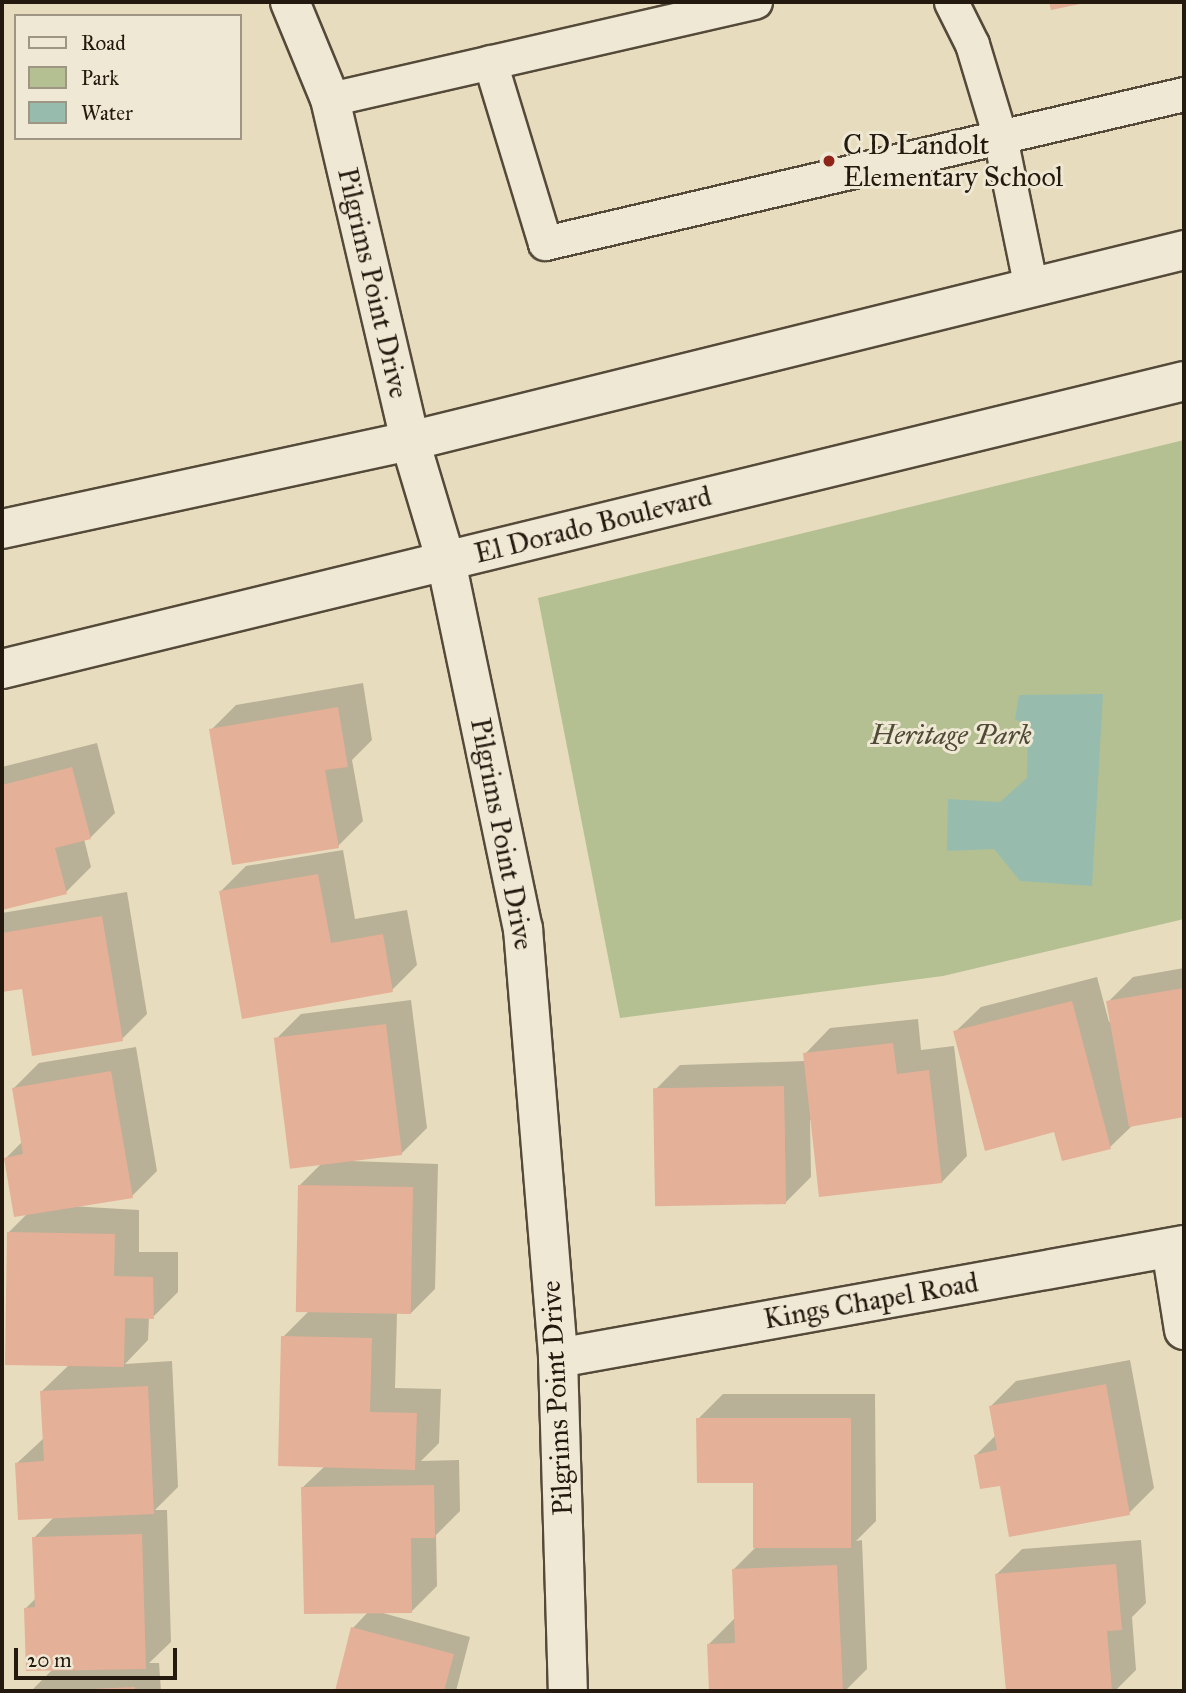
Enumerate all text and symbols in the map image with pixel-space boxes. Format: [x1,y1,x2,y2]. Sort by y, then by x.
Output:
legend [14,14,242,140]
text: Road [81,30,126,56]
text: Park [81,65,119,91]
text: Water [81,100,133,126]
place label: C D Landolt Elementary School [843,128,1063,194]
marker: C D Landolt Elementary School [821,153,837,169]
street label: Pilgrims Point Drive [330,165,416,401]
street label: El Dorado Boulevard [471,479,715,571]
street label: Pilgrims Point Drive [463,715,541,953]
park label: Heritage Park [870,718,1032,752]
street label: Kings Chapel Road [761,1266,981,1336]
street label: Pilgrims Point Drive [534,1280,580,1516]
scale bar [18,1634,180,1678]
text: 20 m [27,1647,72,1673]

